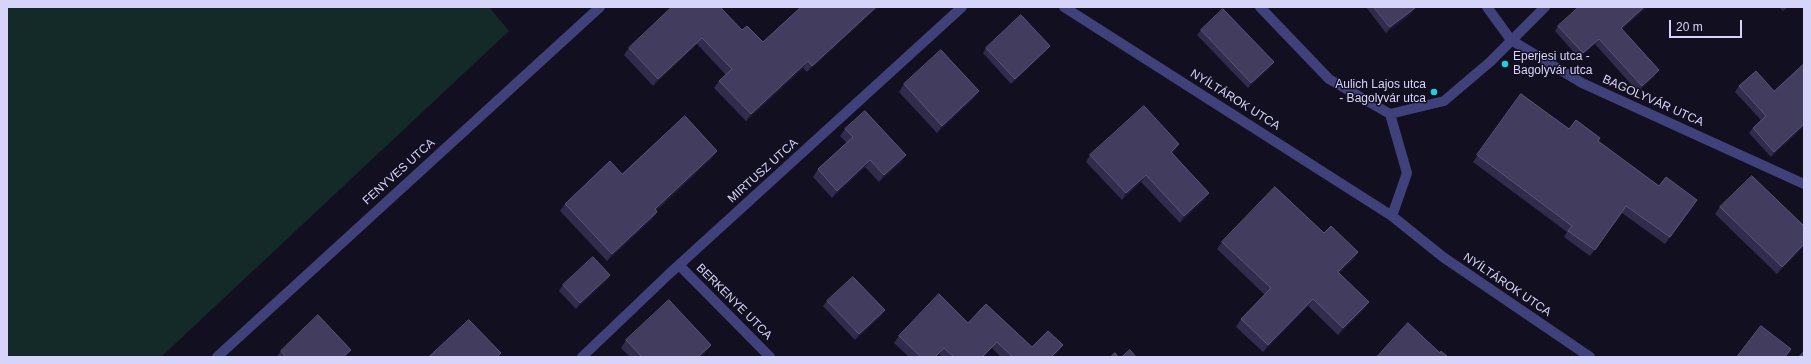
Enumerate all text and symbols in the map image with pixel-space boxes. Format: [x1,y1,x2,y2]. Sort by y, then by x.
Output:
scale bar [1671,12,1744,38]
text: 20 m [1676,20,1703,34]
place label: Eperjesi utca - Bagolyvár utca [1513,50,1592,78]
marker: Eperjesi utca - Bagolyvár utca [1500,59,1510,69]
street label: NYÍLTÁROK UTCA [1187,67,1283,133]
street label: BAGOLYVÁR UTCA [1600,72,1706,130]
place label: Aulich Lajos utca - Bagolyvár utca [1335,78,1426,106]
marker: Aulich Lajos utca - Bagolyvár utca [1429,87,1439,97]
street label: FENYVES UTCA [360,136,438,208]
street label: MIRTUSZ UTCA [725,136,801,206]
street label: NYÍLTÁROK UTCA [1460,250,1554,320]
street label: BERKENYE UTCA [693,261,775,343]

